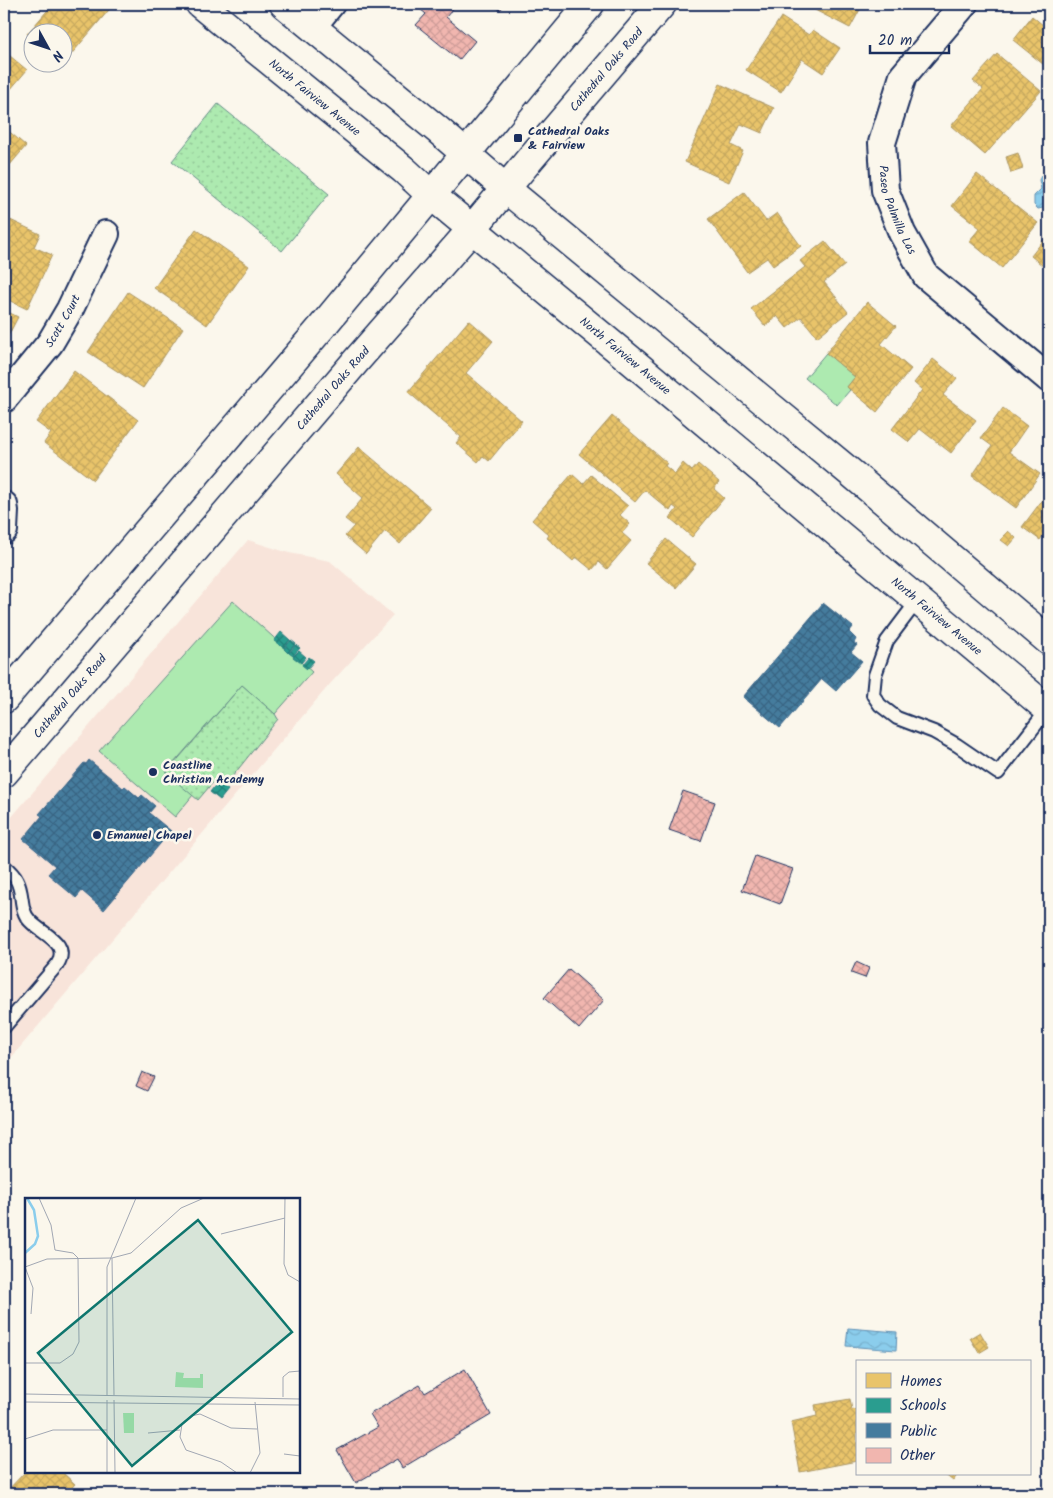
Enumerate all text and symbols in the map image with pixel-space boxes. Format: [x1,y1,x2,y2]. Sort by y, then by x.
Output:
north arrow [22,22,72,72]
scale bar [870,22,949,54]
street label: Cathedral Oaks Road [565,23,649,116]
text: 20 m [878,29,912,53]
text: N [46,45,68,66]
street label: North Fairview Avenue [264,55,365,141]
place label: Cathedral Oaks & Fairview [528,122,610,155]
marker: Cathedral Oaks & Fairview [512,132,524,144]
street label: Paseo Palmilla Las [873,165,921,258]
street label: Scott Court [41,291,86,352]
street label: North Fairview Avenue [575,312,675,400]
street label: Cathedral Oaks Road [292,342,375,435]
street label: North Fairview Avenue [887,573,987,661]
street label: Cathedral Oaks Road [29,650,112,743]
place label: Coastline Christian Academy [163,756,265,789]
marker: Coastline Christian Academy [147,766,159,778]
place label: Emanuel Chapel [107,826,192,845]
marker: Emanuel Chapel [91,829,103,841]
inset map [25,1198,300,1473]
legend [856,1360,1030,1476]
text: Homes [900,1370,943,1394]
text: Schools [900,1394,947,1418]
text: Public [900,1420,937,1444]
text: Other [900,1444,936,1468]

